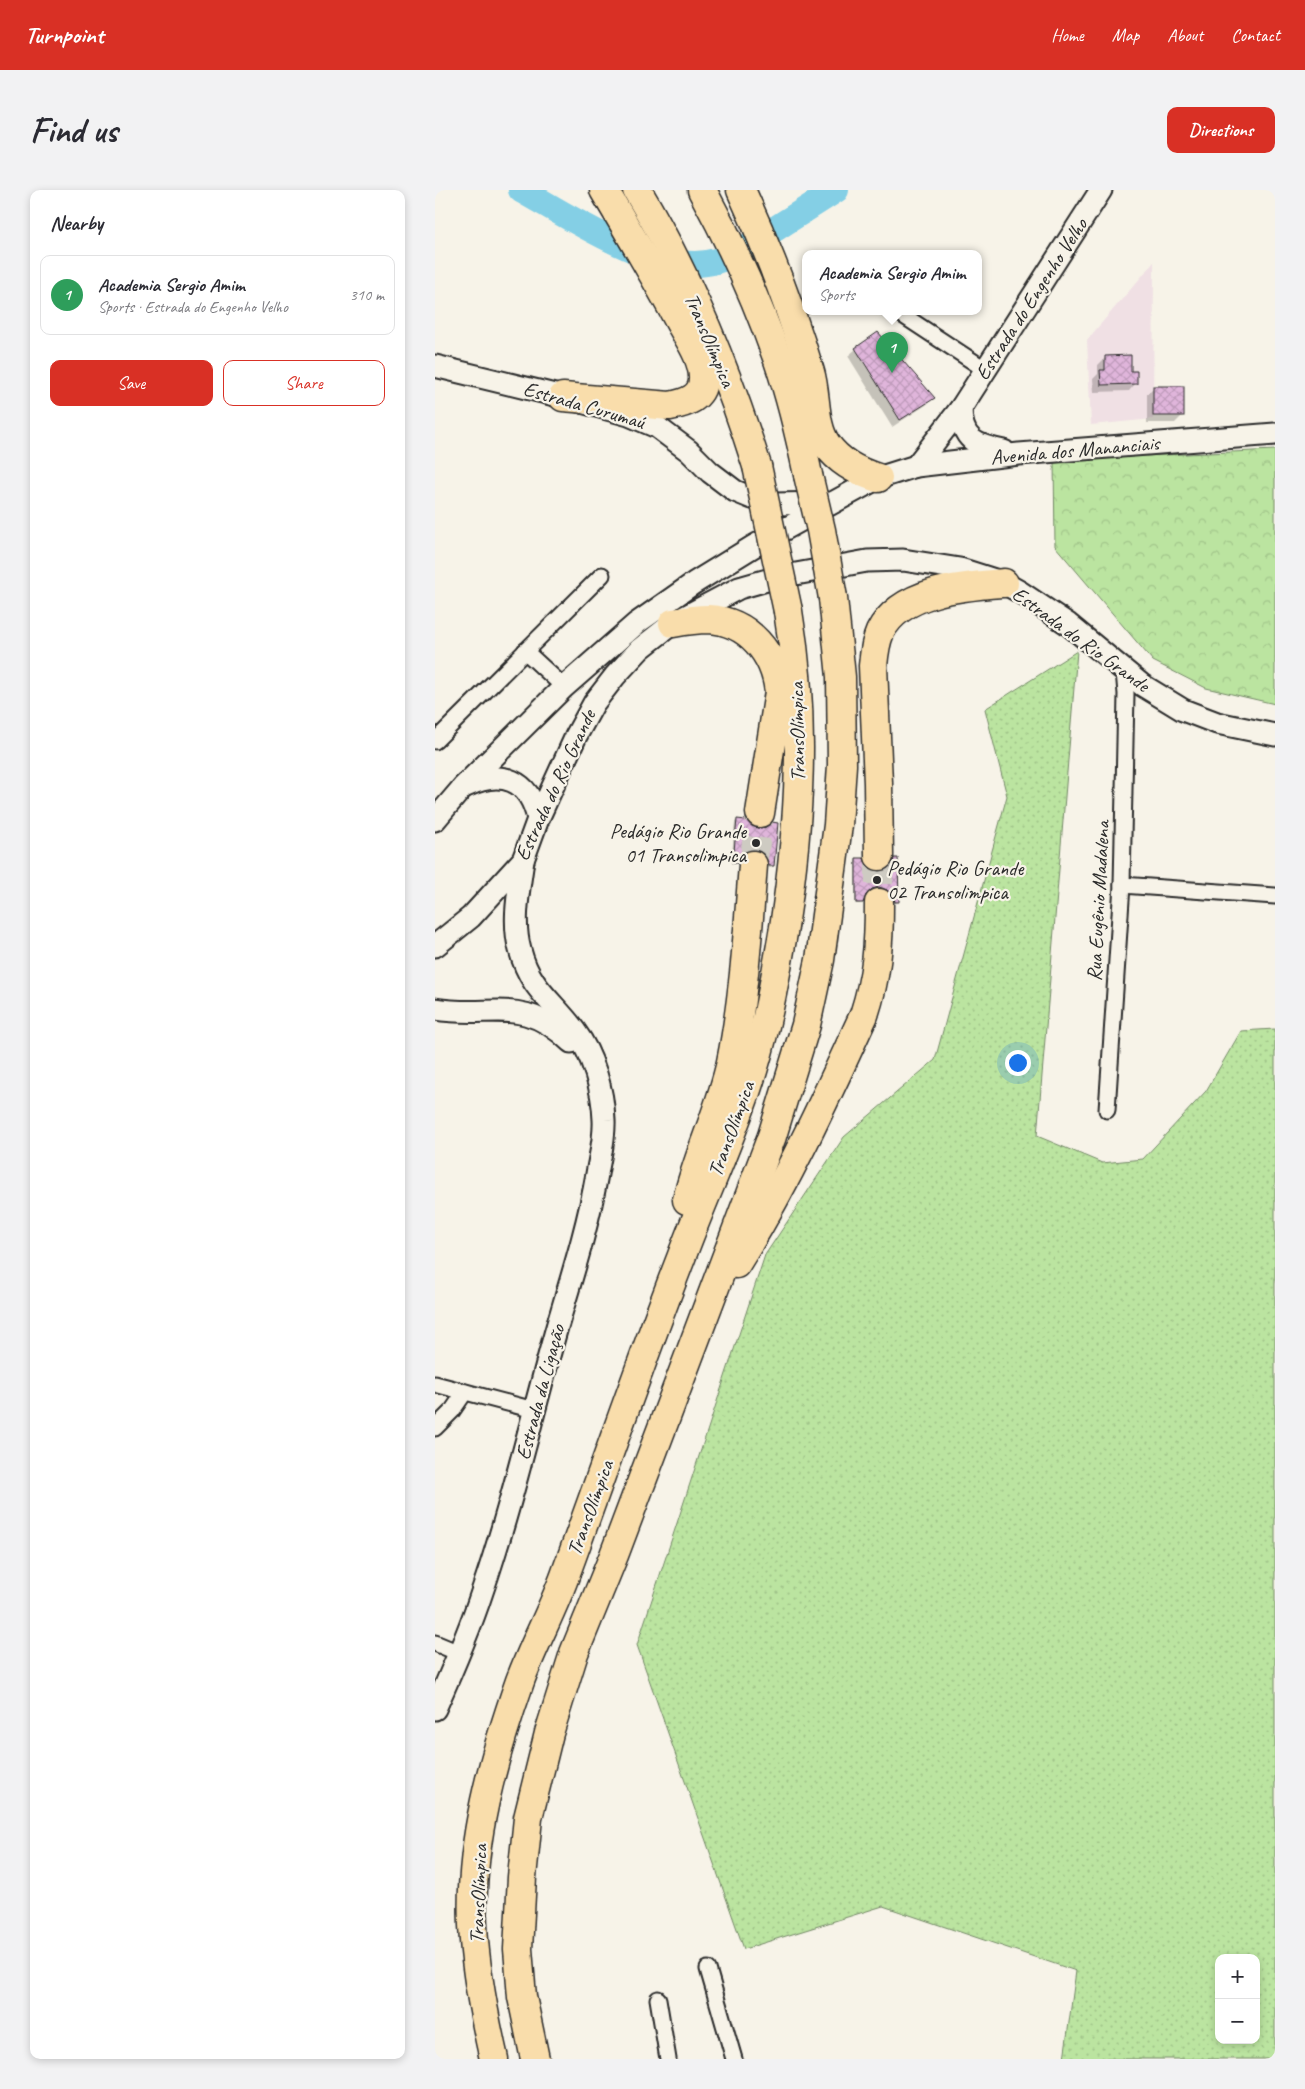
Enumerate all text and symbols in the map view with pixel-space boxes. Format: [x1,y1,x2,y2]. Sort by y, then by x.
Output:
text: Turnpoint [25,20,104,50]
text: Home [1051,24,1084,46]
text: Map [1112,24,1139,46]
text: About [1167,24,1203,46]
text: Contact [1231,24,1280,46]
button: Directions [1167,107,1275,153]
text: Find us [30,108,117,153]
text: Nearby [50,210,103,236]
street label: Estrada do Engenho Velho [969,212,1094,385]
popup [802,250,982,315]
text: Academia Sergio Amim [819,261,965,285]
text: Academia Sergio Amim [98,273,244,297]
text: 1 [63,285,71,305]
text: 310 m [350,285,384,305]
text: Sports [819,285,855,305]
street label: TransOlímpica [679,289,742,392]
text: Sports · Estrada do Engenho Velho [98,297,288,317]
pin: 1 [876,332,908,373]
button: Save [50,360,213,406]
button: Share [223,360,385,406]
street label: Estrada Curumaú [520,375,650,435]
street label: Avenida dos Mananciais [990,430,1162,470]
street label: Estrada do Rio Grande [1007,580,1156,699]
street label: TransOlímpica [783,681,811,782]
street label: Estrada do Rio Grande [509,704,602,865]
place label: Pedágio Rio Grande 01 Transolimpica [610,818,748,868]
street label: Rua Eugênio Madalena [1081,818,1115,982]
marker: Pedágio Rio Grande 01 Transolimpica [750,837,762,849]
place label: Pedágio Rio Grande 02 Transolimpica [887,855,1025,905]
marker: Pedágio Rio Grande 02 Transolimpica [871,874,883,886]
your location [1005,1050,1031,1076]
street label: TransOlímpica [702,1076,761,1180]
street label: Estrada da Ligação [509,1320,571,1462]
street label: TransOlímpica [561,1455,620,1559]
street label: TransOlímpica [463,1842,493,1944]
map controls [1215,1954,1260,2044]
button: + [1215,1954,1260,1999]
button: − [1215,1999,1260,2044]

